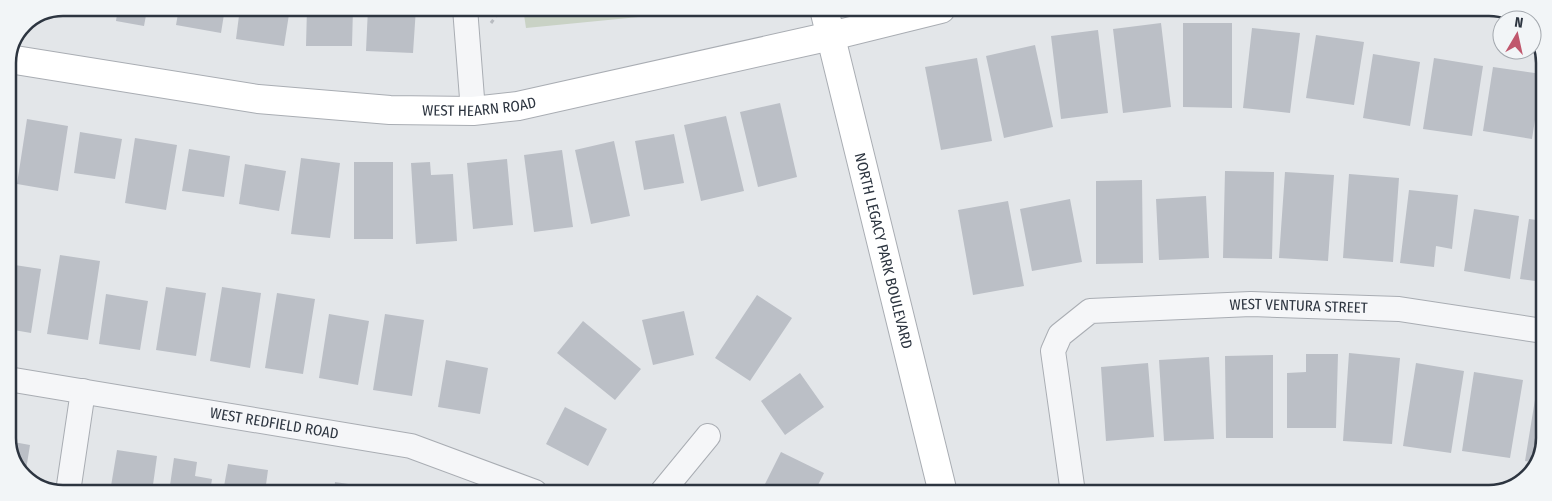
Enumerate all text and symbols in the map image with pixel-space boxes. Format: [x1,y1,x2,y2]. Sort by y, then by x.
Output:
north arrow [1492,10,1542,60]
text: N [1513,14,1524,32]
street label: WEST HEARN ROAD [422,93,538,120]
street label: NORTH LEGACY PARK BOULEVARD [851,151,916,351]
street label: WEST VENTURA STREET [1229,295,1368,317]
street label: WEST REDFIELD ROAD [209,404,340,443]

